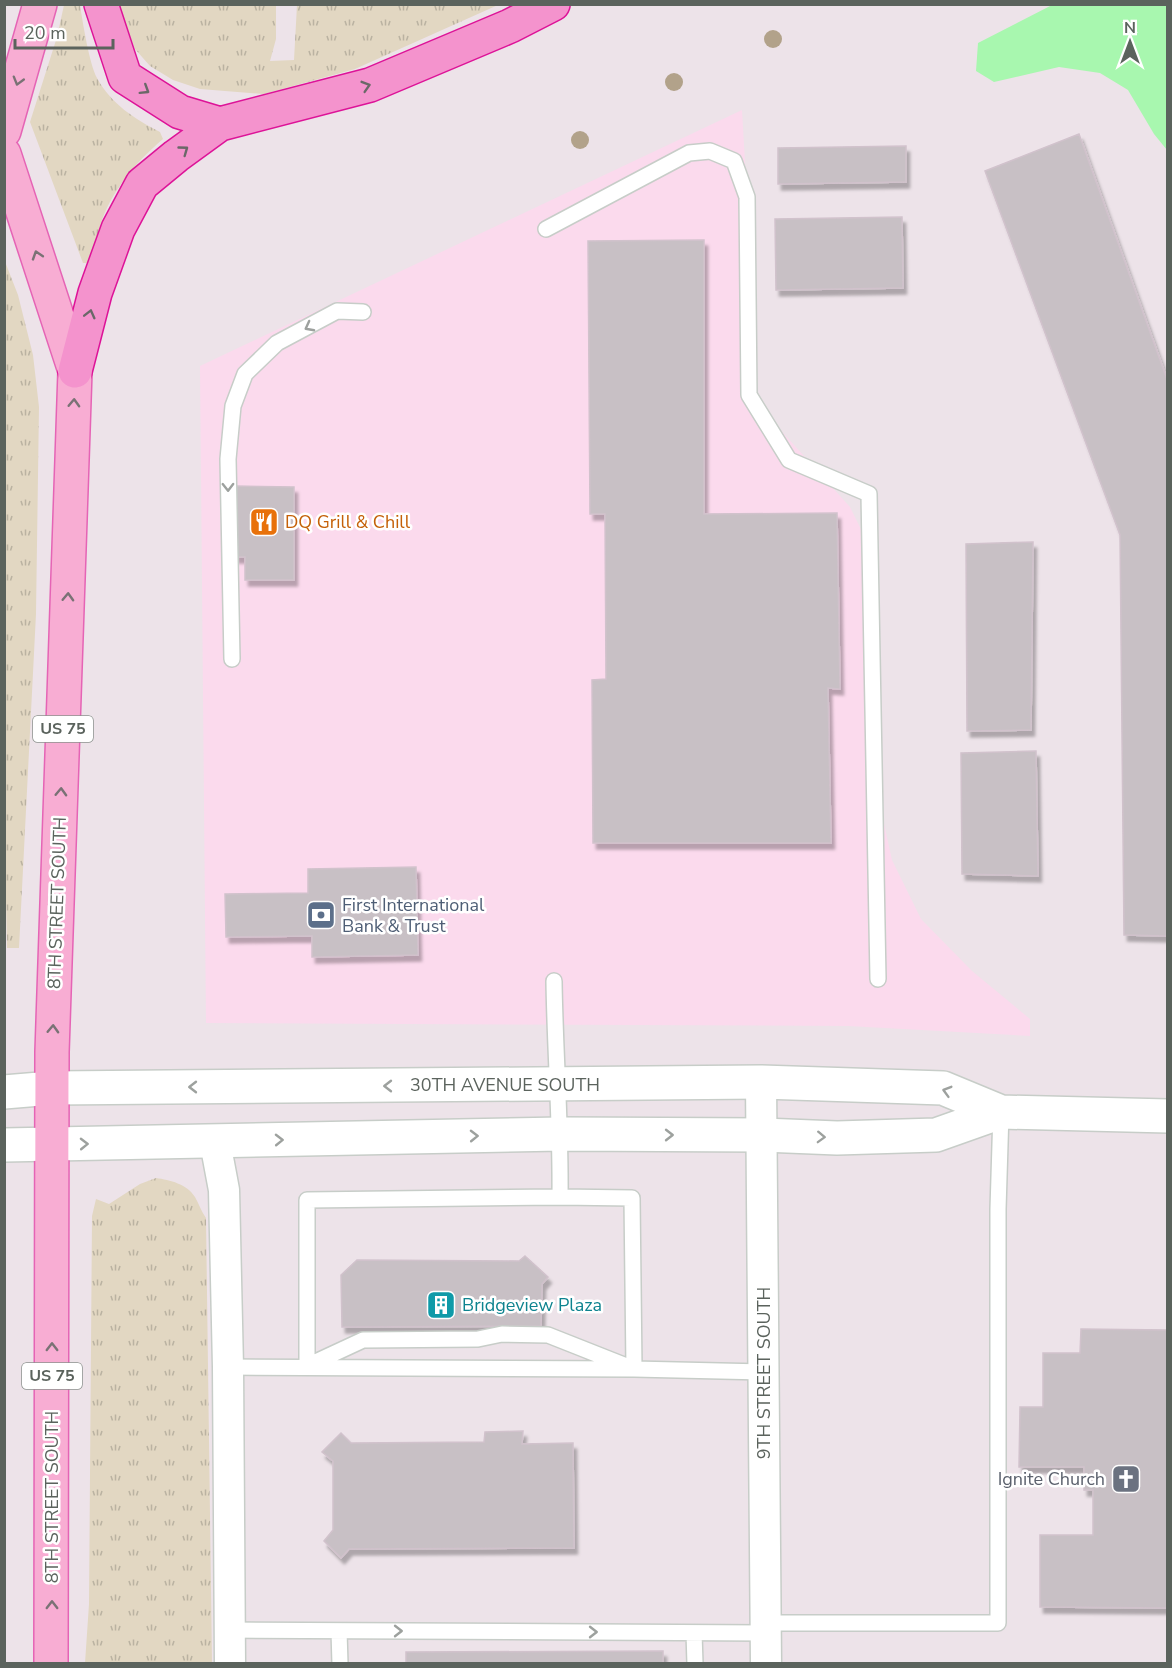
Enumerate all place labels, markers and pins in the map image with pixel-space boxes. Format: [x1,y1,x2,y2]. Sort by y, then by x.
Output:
restaurant icon: DQ Grill & Chill [248,506,280,538]
place label: DQ Grill & Chill [285,510,411,534]
place label: First International Bank & Trust [342,893,485,938]
bank icon: First International Bank & Trust [305,899,337,931]
building icon: Bridgeview Plaza [425,1289,457,1321]
place label: Bridgeview Plaza [462,1293,602,1317]
church icon: Ignite Church [1110,1463,1142,1495]
place label: Ignite Church [998,1467,1105,1491]

